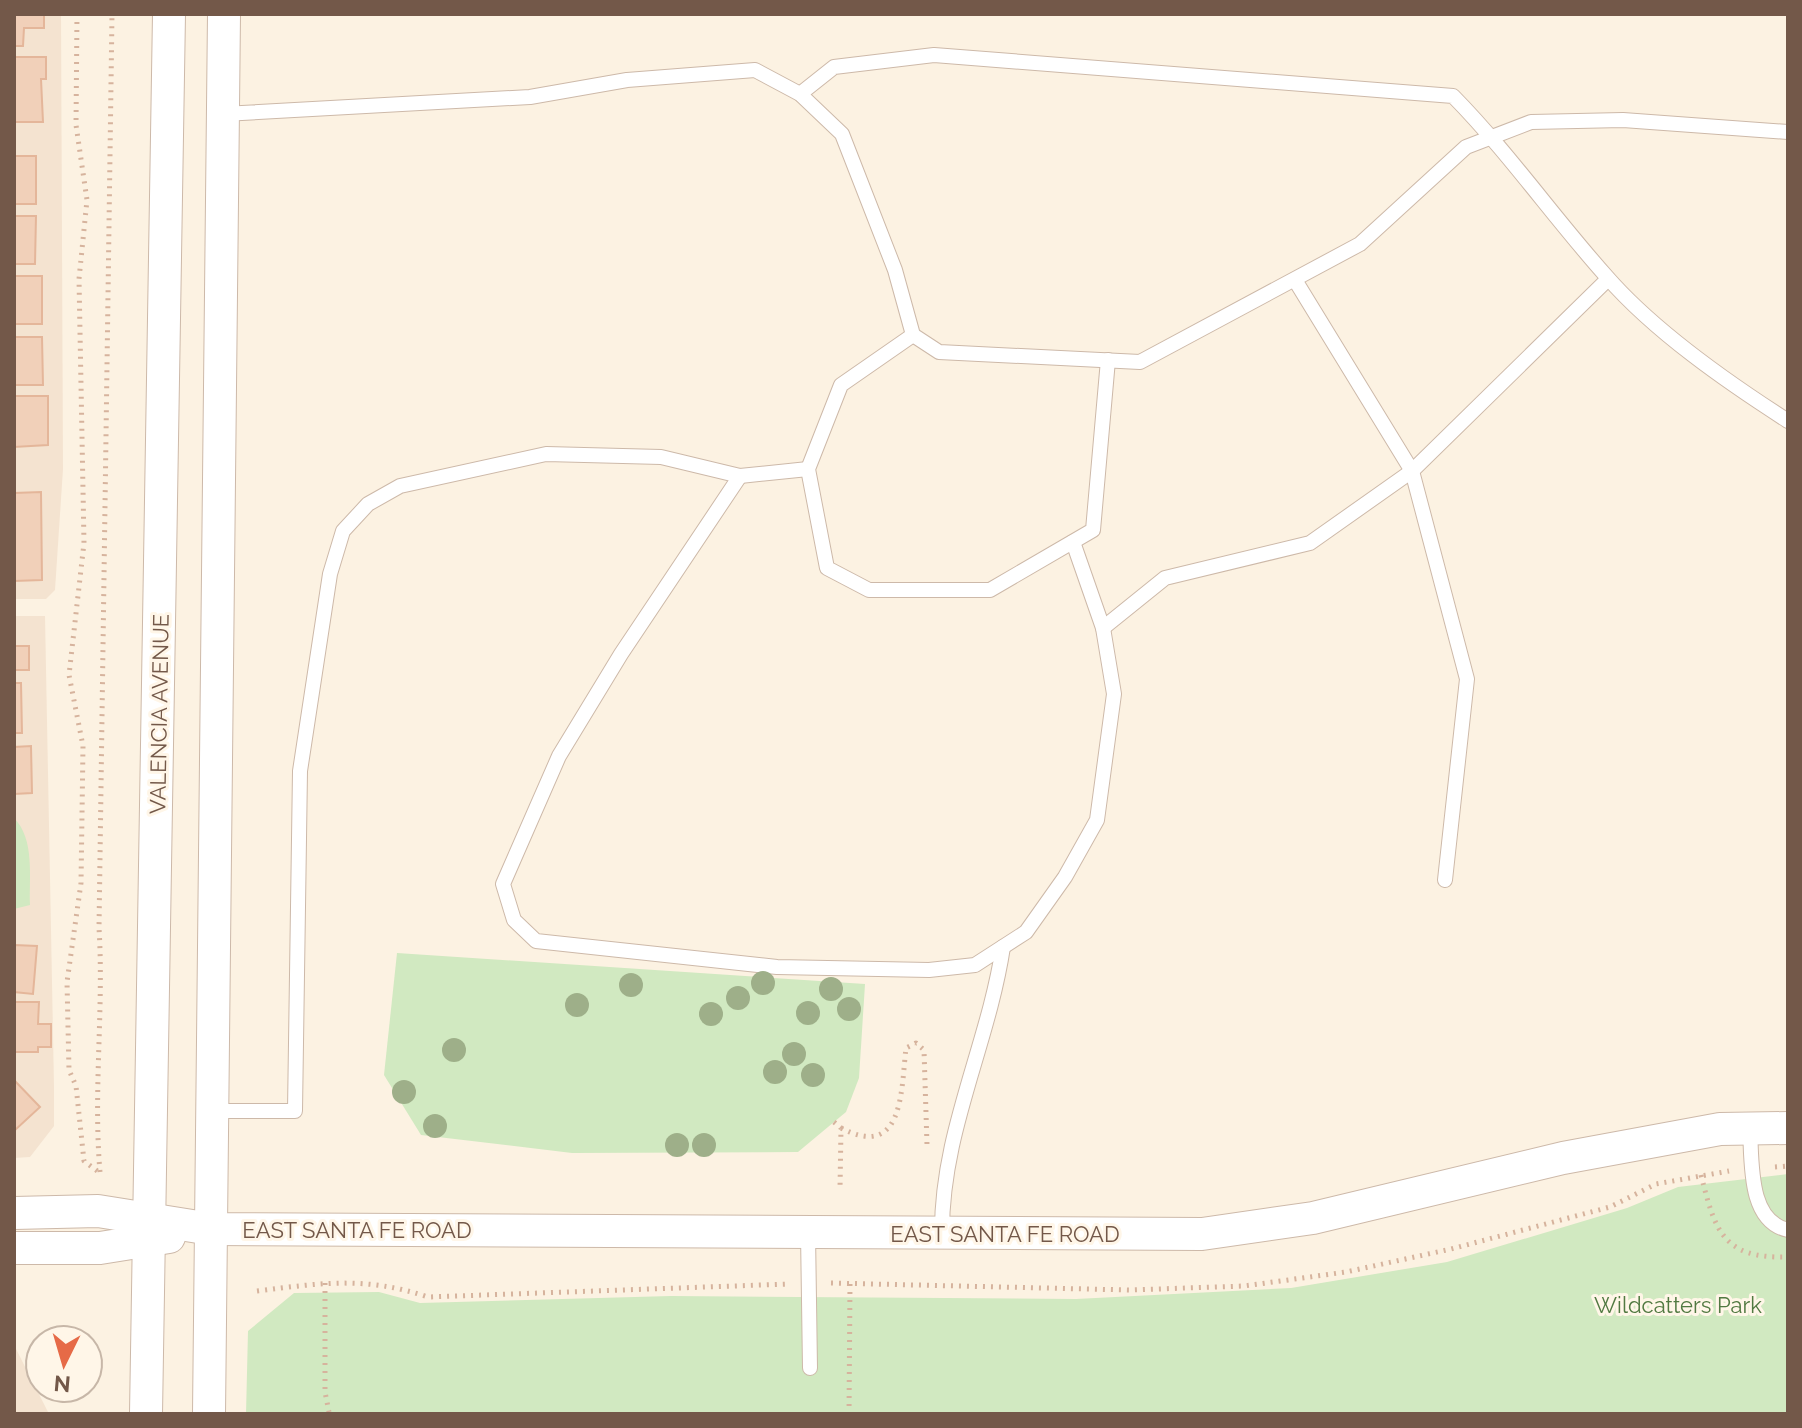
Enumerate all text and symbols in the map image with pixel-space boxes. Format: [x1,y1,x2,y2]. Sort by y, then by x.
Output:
street label: VALENCIA AVENUE [144,614,174,814]
street label: EAST SANTA FE ROAD [242,1217,472,1243]
street label: EAST SANTA FE ROAD [890,1221,1120,1247]
park label: Wildcatters Park [1594,1292,1762,1318]
north arrow [24,1324,104,1404]
text: N [53,1370,72,1398]

